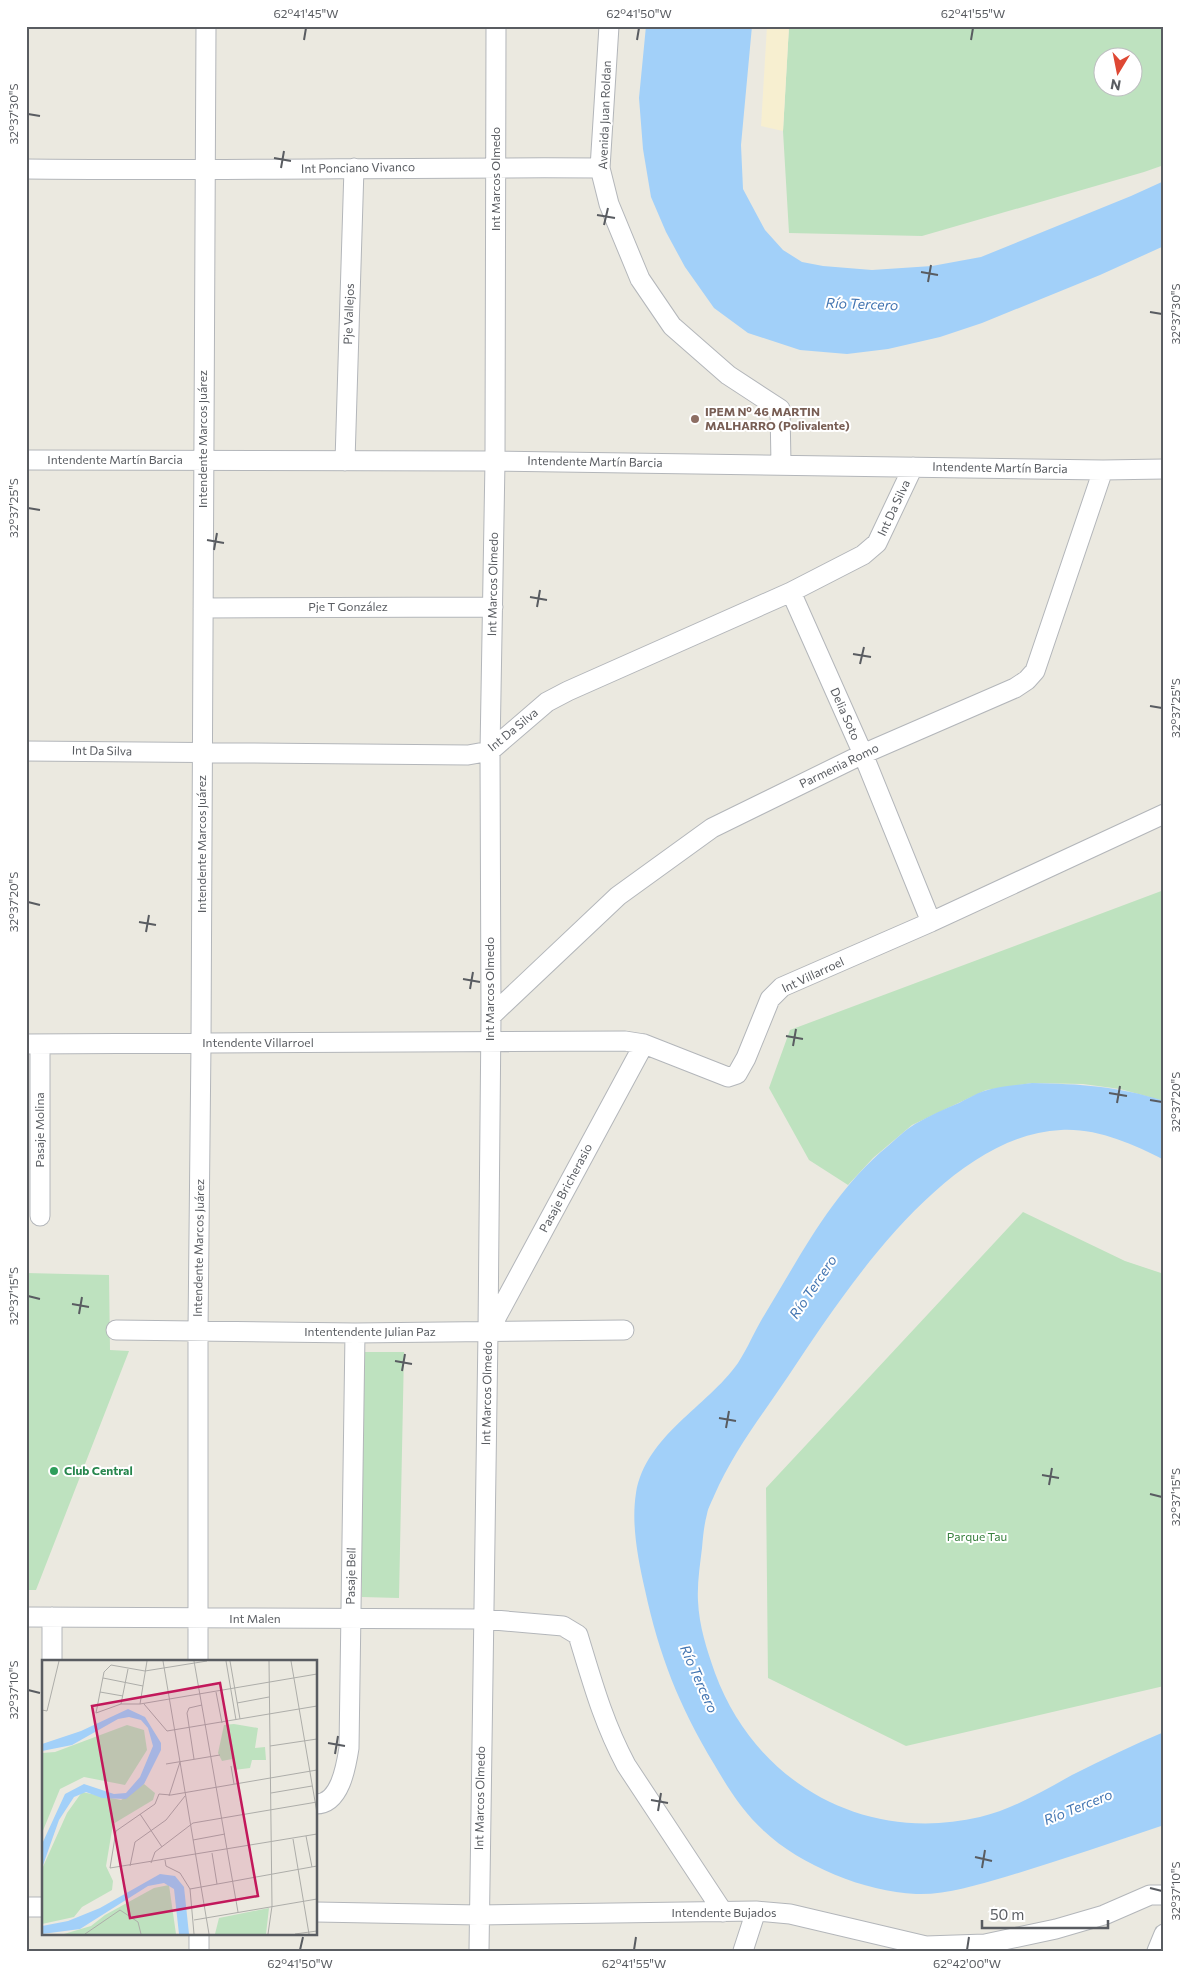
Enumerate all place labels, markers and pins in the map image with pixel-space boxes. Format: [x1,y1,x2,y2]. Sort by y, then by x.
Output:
place label: IPEM Nº 46 MARTIN MALHARRO (Polivalente) [705,404,850,432]
marker: IPEM Nº 46 MARTIN MALHARRO (Polivalente) [689,413,701,425]
place label: Club Central [64,1463,133,1477]
marker: Club Central [48,1465,60,1477]

